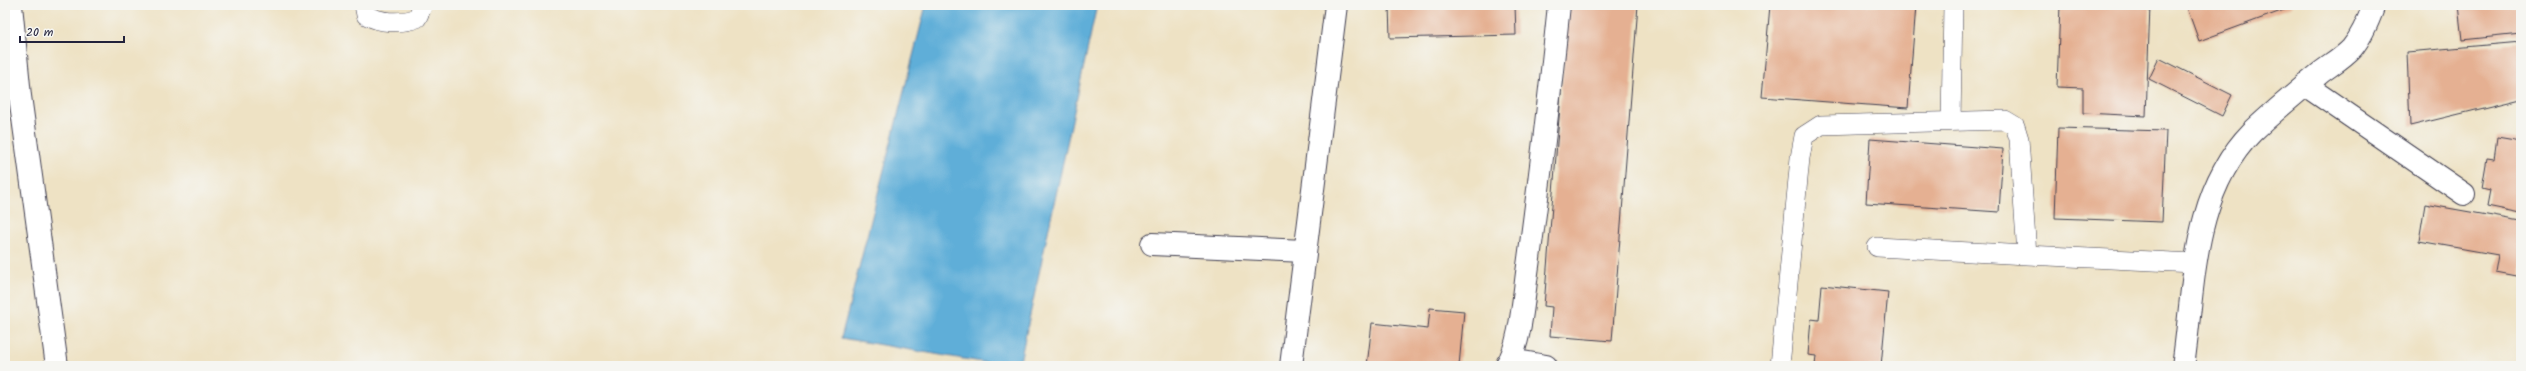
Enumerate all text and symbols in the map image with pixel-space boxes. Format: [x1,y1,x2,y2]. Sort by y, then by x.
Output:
scale bar [20,18,124,44]
text: 20 m [26,23,54,42]

